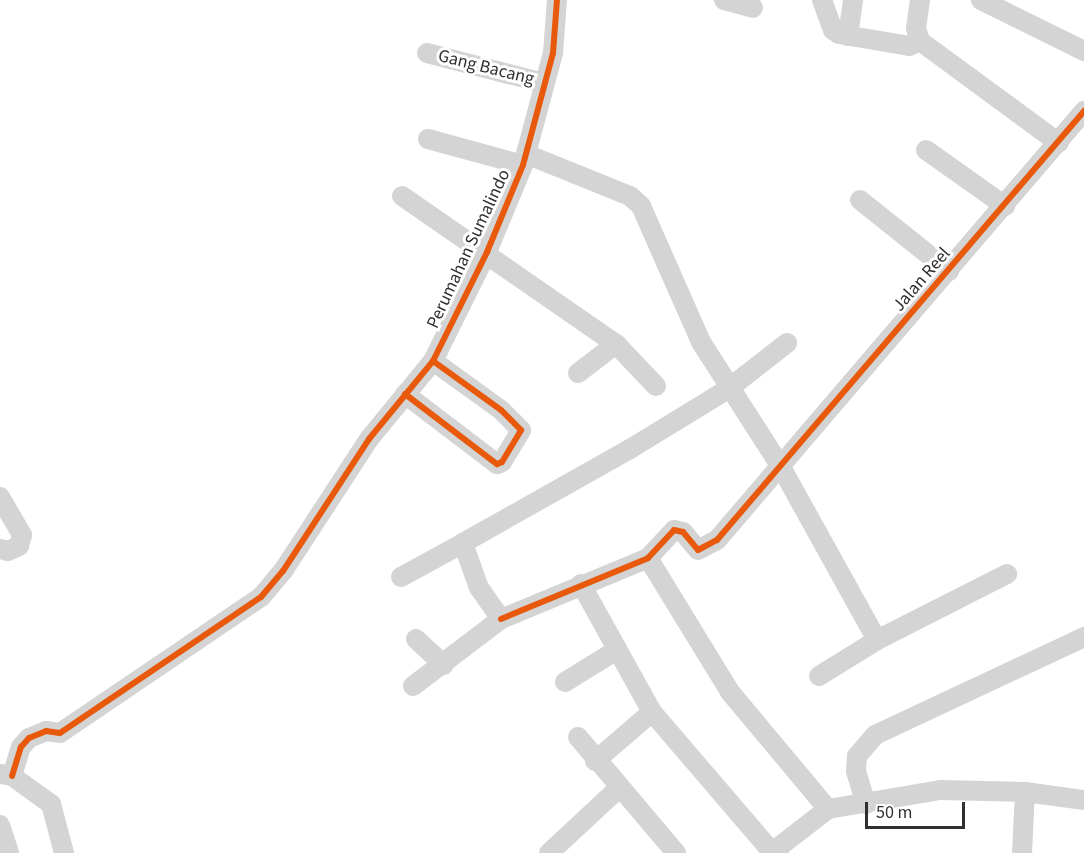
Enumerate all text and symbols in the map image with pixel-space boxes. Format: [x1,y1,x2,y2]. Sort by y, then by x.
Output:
street label: Gang Bacang [436,46,536,90]
street label: Perumahan Sumalindo [423,166,515,332]
street label: Jalan Reel [888,244,956,316]
scale bar [868,790,968,828]
text: 50 m [876,800,912,825]

